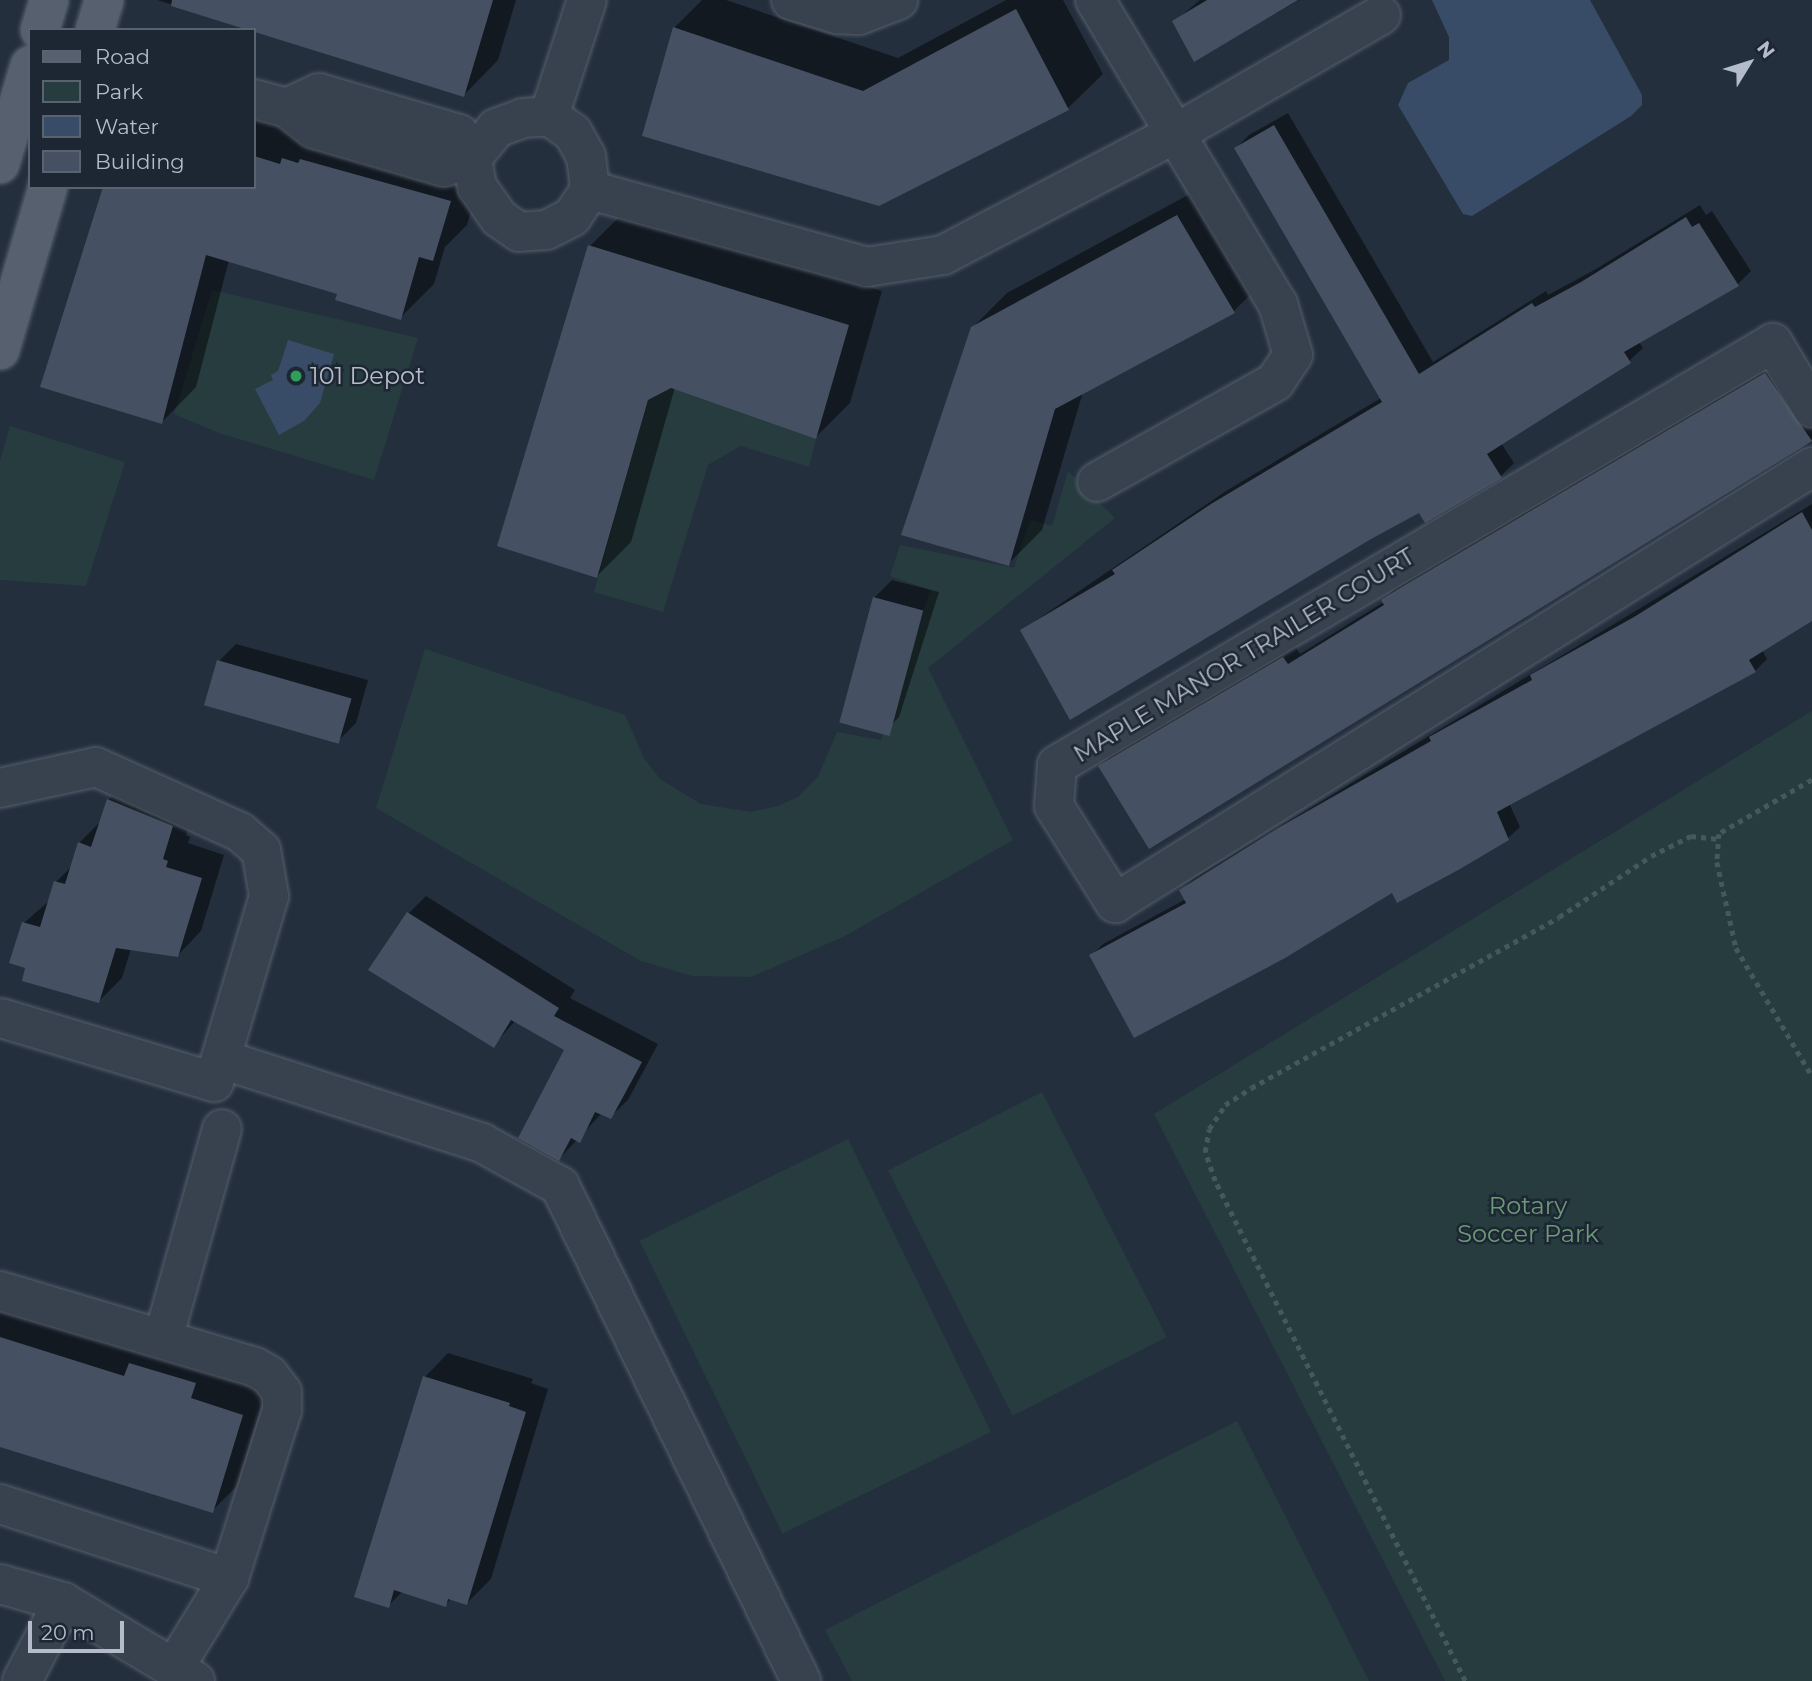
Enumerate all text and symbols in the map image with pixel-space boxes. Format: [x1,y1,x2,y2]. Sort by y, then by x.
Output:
legend [28,28,256,189]
north arrow [1714,28,1784,98]
text: N [1752,37,1780,63]
text: Road [95,44,150,69]
text: Park [95,79,143,104]
text: Water [95,114,159,139]
text: Building [95,149,185,174]
place label: 101 Depot [310,362,425,390]
marker: 101 Depot [288,368,304,384]
street label: MAPLE MANOR TRAILER COURT [1068,542,1420,768]
park label: Rotary Soccer Park [1457,1192,1599,1248]
scale bar [32,1608,128,1652]
text: 20 m [41,1620,95,1645]

